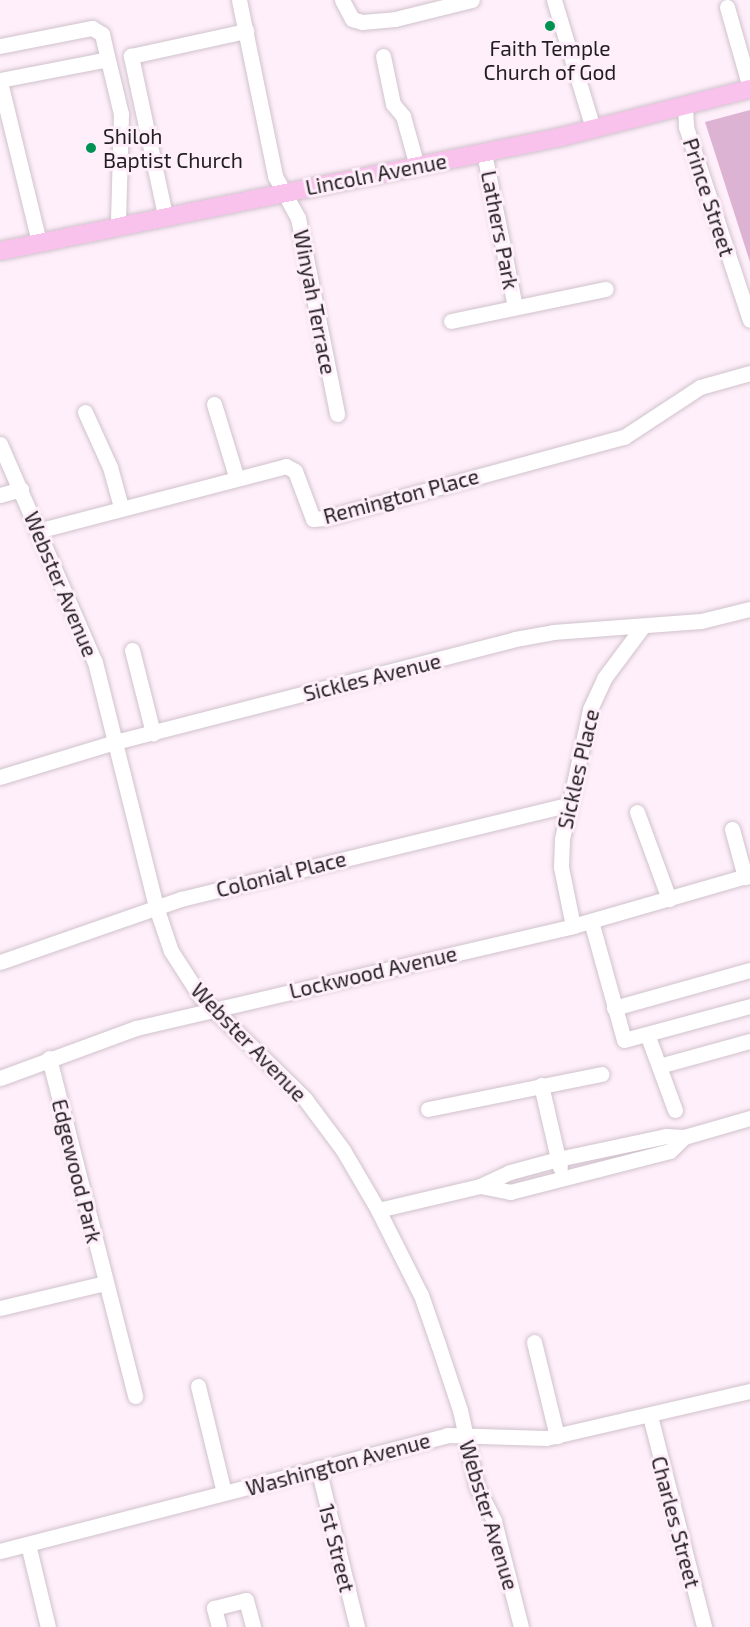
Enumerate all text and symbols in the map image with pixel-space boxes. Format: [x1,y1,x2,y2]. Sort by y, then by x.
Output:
marker: Faith Temple Church of God [543,19,557,33]
place label: Faith Temple Church of God [483,35,617,85]
place label: Shiloh Baptist Church [103,123,243,173]
street label: Prince Street [678,135,740,259]
marker: Shiloh Baptist Church [84,141,98,155]
street label: Lincoln Avenue [303,148,449,200]
street label: Lathers Park [476,168,524,292]
street label: Winyah Terrace [289,227,341,377]
street label: Remington Place [320,463,482,529]
street label: Webster Avenue [19,507,103,661]
street label: Sickles Avenue [300,648,444,706]
street label: Sickles Place [552,707,604,831]
street label: Colonial Place [213,846,349,902]
street label: Lockwood Avenue [286,940,460,1004]
street label: Webster Avenue [186,977,312,1107]
street label: Edgewood Park [47,1096,107,1246]
street label: Washington Avenue [243,1427,433,1501]
street label: Webster Avenue [454,1437,524,1593]
street label: Charles Street [646,1453,706,1591]
street label: 1st Street [314,1501,360,1595]

